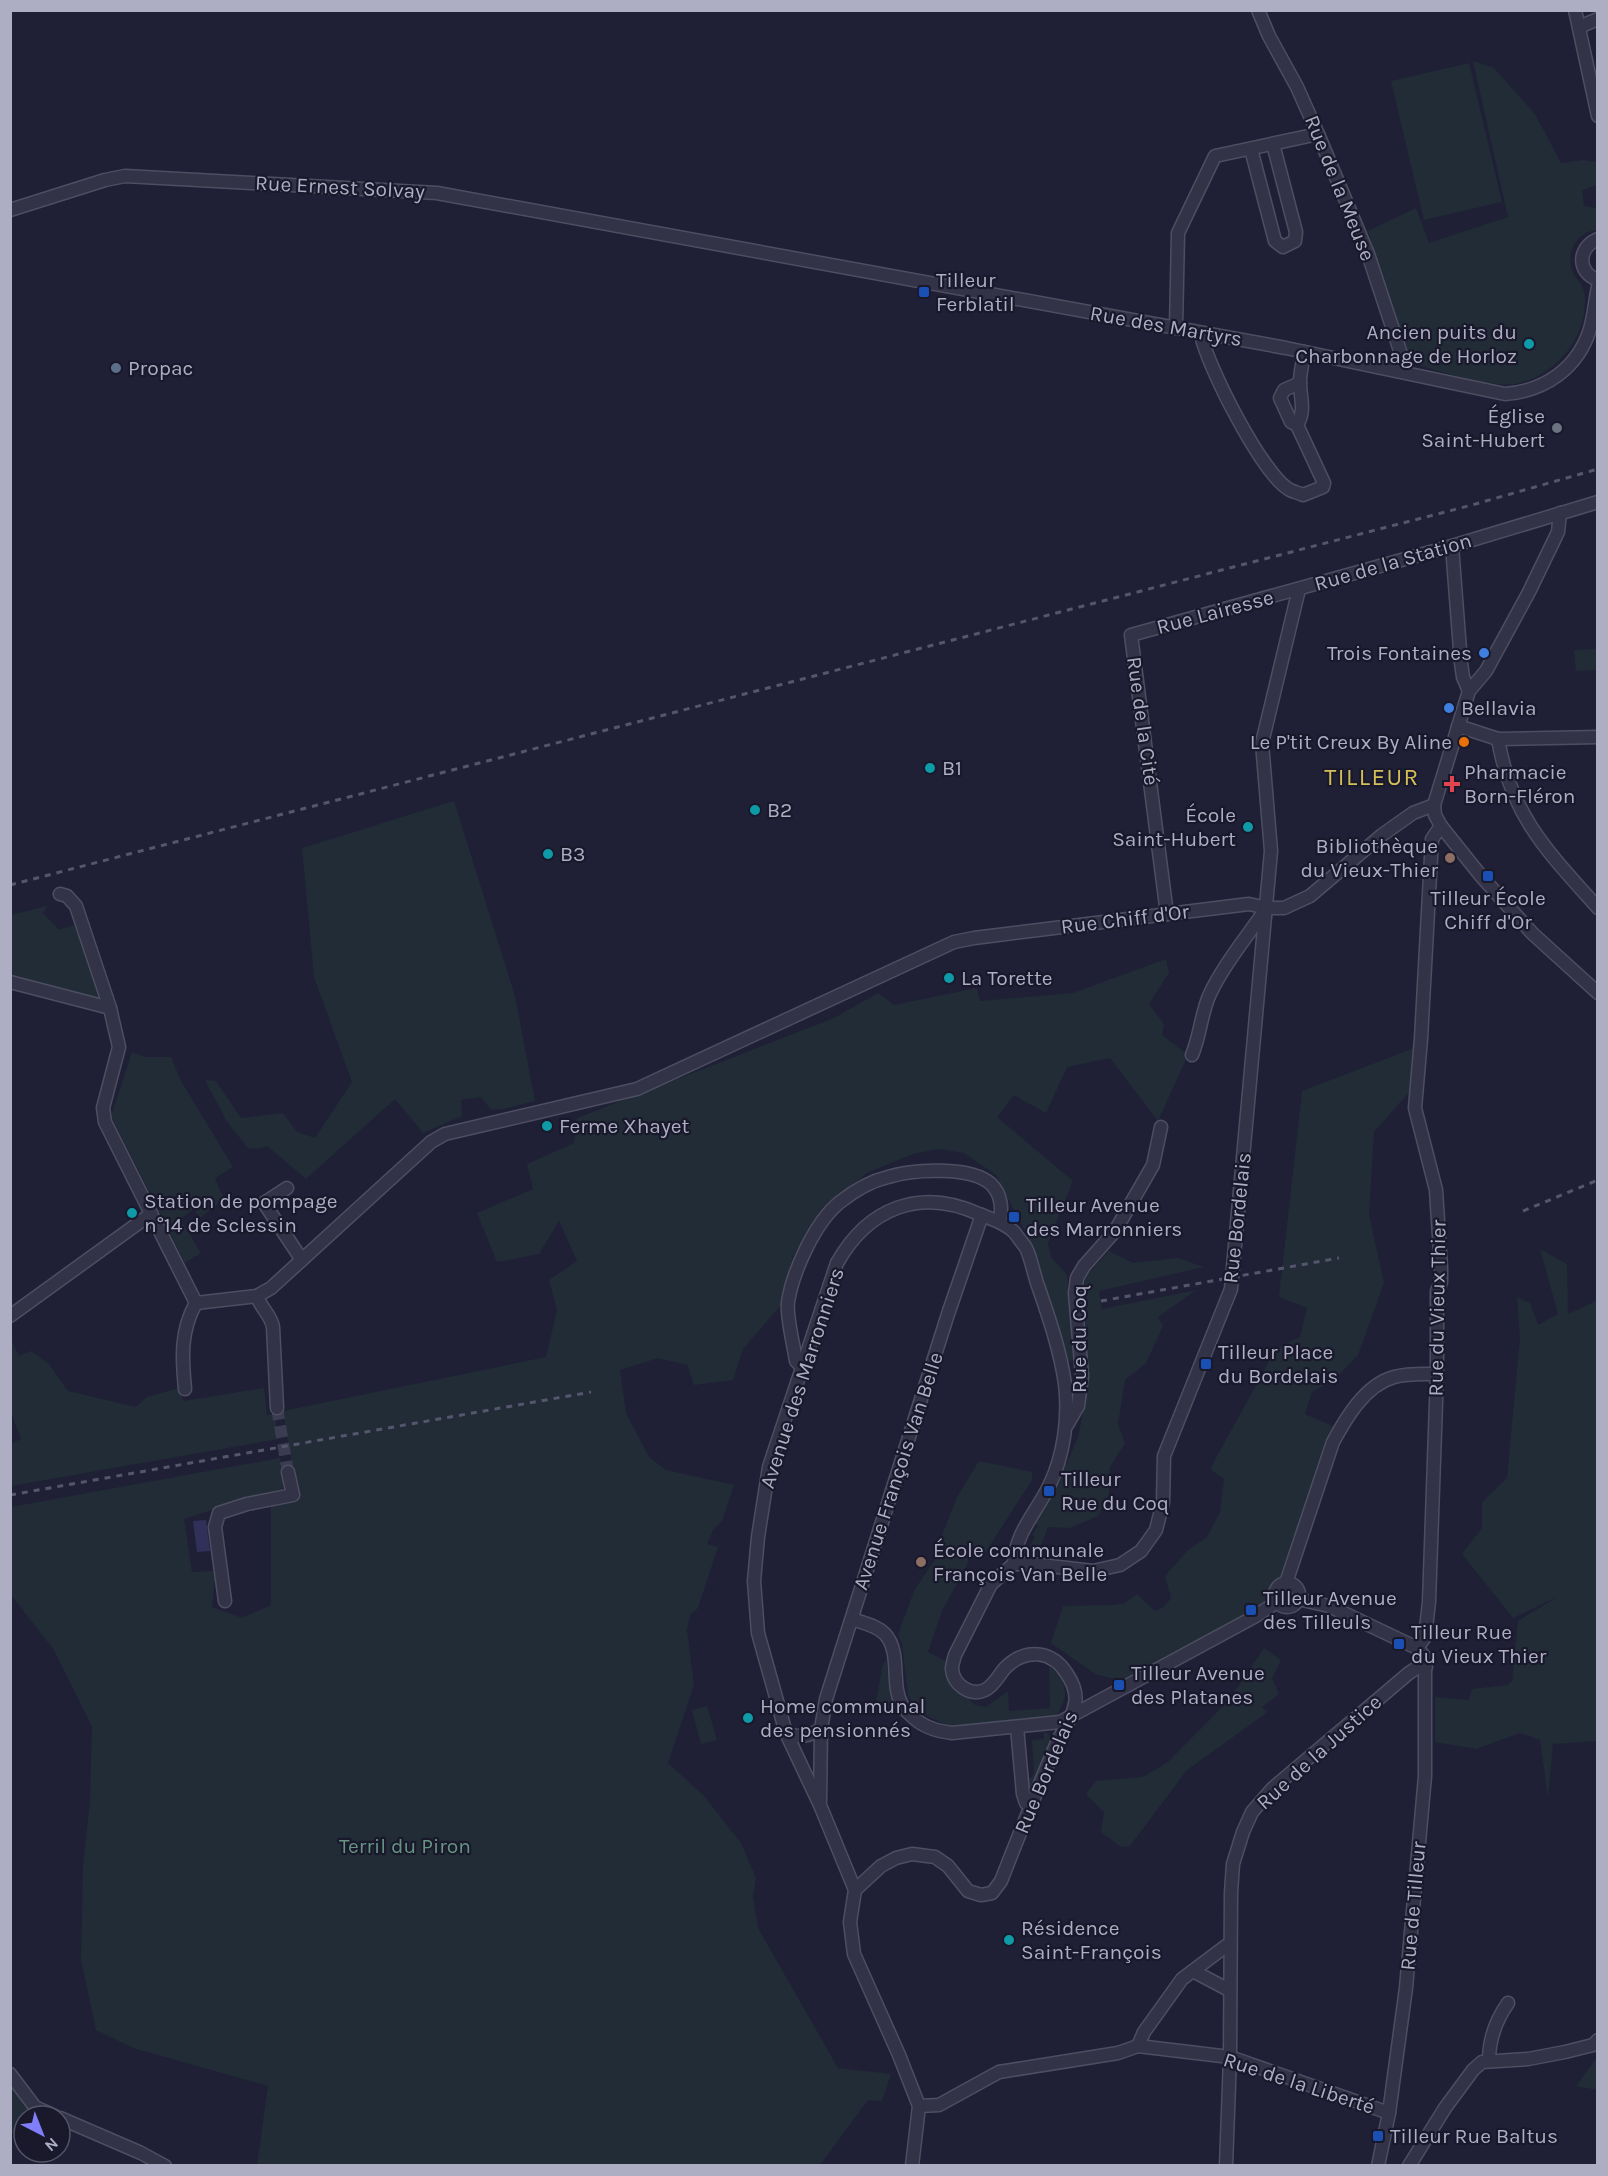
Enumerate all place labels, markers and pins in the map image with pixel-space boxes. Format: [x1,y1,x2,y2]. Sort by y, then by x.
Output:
place label: Tilleur Ferblatil [936,268,1015,316]
marker: Tilleur Ferblatil [917,285,931,299]
place label: Ancien puits du Charbonnage de Horloz [1295,320,1517,368]
marker: Ancien puits du Charbonnage de Horloz [1522,337,1536,351]
place label: Propac [128,356,193,380]
marker: Propac [109,361,123,375]
place label: Église Saint-Hubert [1421,404,1545,452]
marker: Église Saint-Hubert [1550,421,1564,435]
place label: Trois Fontaines [1327,641,1472,665]
marker: Trois Fontaines [1477,646,1491,660]
place label: Bellavia [1461,696,1537,720]
marker: Bellavia [1442,701,1456,715]
place label: Le P'tit Creux By Aline [1250,730,1452,754]
marker: Le P'tit Creux By Aline [1457,735,1471,749]
place label: B1 [942,756,962,780]
place label: Pharmacie Born-Fléron [1464,760,1576,808]
marker: B1 [923,761,937,775]
marker: Pharmacie Born-Fléron [1445,777,1459,791]
place label: B2 [767,798,792,822]
marker: B2 [748,803,762,817]
place label: École Saint-Hubert [1112,803,1236,851]
marker: École Saint-Hubert [1241,820,1255,834]
place label: Bibliothèque du Vieux-Thier [1300,834,1438,882]
place label: B3 [560,842,585,866]
marker: B3 [541,847,555,861]
marker: Bibliothèque du Vieux-Thier [1443,851,1457,865]
marker: Tilleur École Chiff d'Or [1481,869,1495,883]
place label: Tilleur École Chiff d'Or [1430,886,1546,934]
place label: La Torette [961,966,1053,990]
marker: La Torette [942,971,956,985]
place label: Ferme Xhayet [559,1114,689,1138]
marker: Ferme Xhayet [540,1119,554,1133]
place label: Station de pompage n°14 de Sclessin [144,1189,338,1237]
place label: Tilleur Avenue des Marronniers [1026,1193,1182,1241]
marker: Station de pompage n°14 de Sclessin [125,1206,139,1220]
marker: Tilleur Avenue des Marronniers [1007,1210,1021,1224]
place label: Tilleur Place du Bordelais [1218,1340,1338,1388]
marker: Tilleur Place du Bordelais [1199,1357,1213,1371]
place label: Tilleur Rue du Coq [1061,1467,1169,1515]
marker: Tilleur Rue du Coq [1042,1484,1056,1498]
place label: École communale François Van Belle [933,1538,1107,1586]
marker: École communale François Van Belle [914,1555,928,1569]
place label: Tilleur Avenue des Tilleuls [1263,1586,1397,1634]
marker: Tilleur Avenue des Tilleuls [1244,1603,1258,1617]
place label: Tilleur Rue du Vieux Thier [1411,1620,1547,1668]
marker: Tilleur Rue du Vieux Thier [1392,1637,1406,1651]
place label: Tilleur Avenue des Platanes [1131,1661,1265,1709]
marker: Tilleur Avenue des Platanes [1112,1678,1126,1692]
place label: Home communal des pensionnés [760,1694,925,1742]
marker: Home communal des pensionnés [741,1711,755,1725]
place label: Résidence Saint-François [1021,1916,1162,1964]
marker: Résidence Saint-François [1002,1933,1016,1947]
place label: Tilleur Rue Baltus [1390,2124,1558,2148]
marker: Tilleur Rue Baltus [1371,2129,1385,2143]

